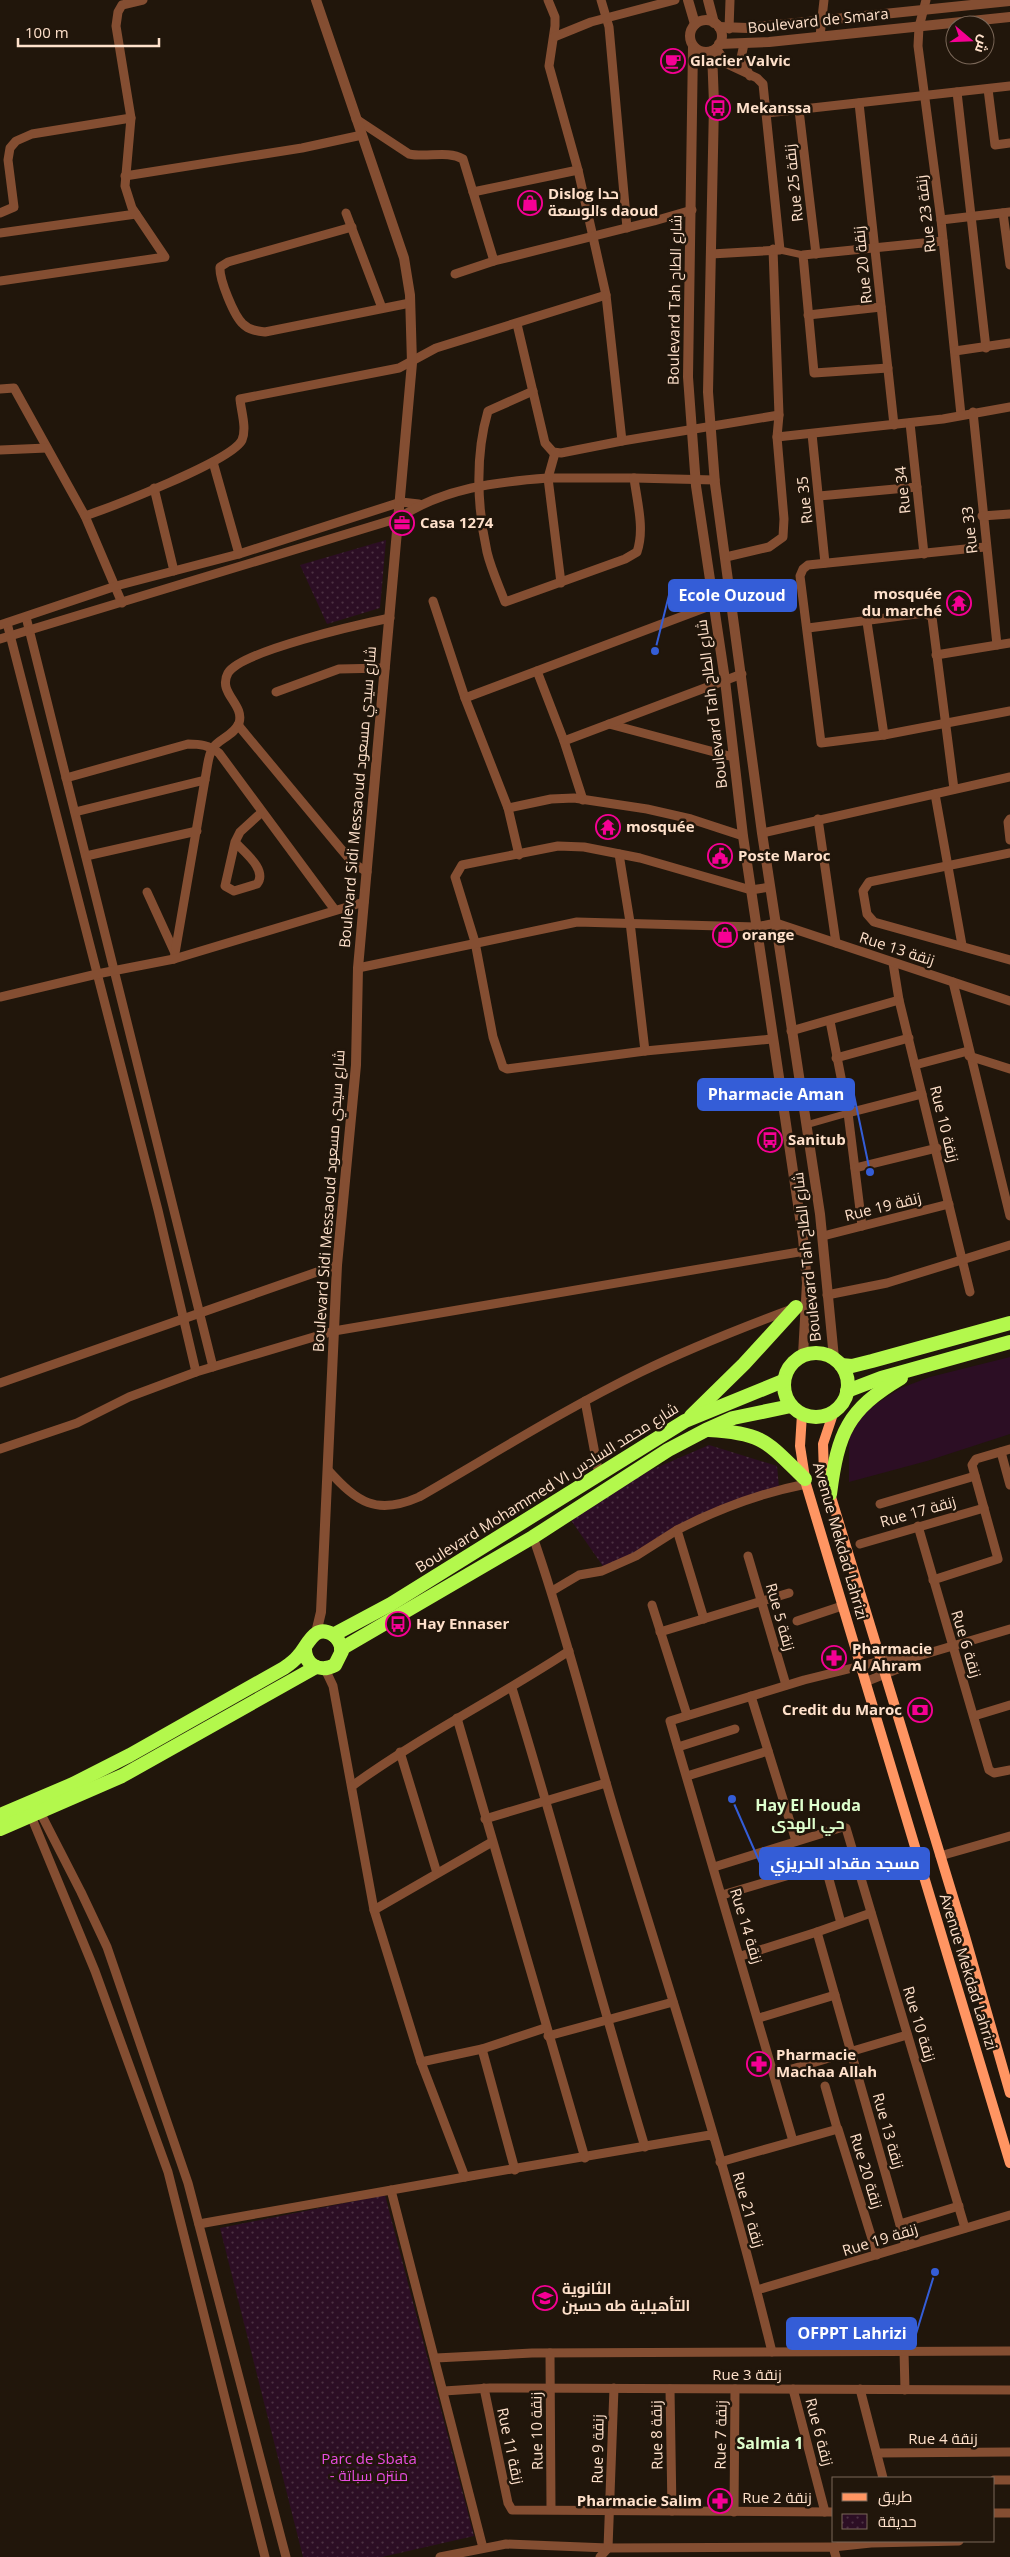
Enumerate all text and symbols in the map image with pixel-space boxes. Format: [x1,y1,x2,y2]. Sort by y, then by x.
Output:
street label: Boulevard de Smara [746,3,889,37]
scale bar [18,15,159,47]
north arrow [945,15,995,65]
text: 100 m [25,22,69,42]
text: ش [971,33,995,56]
cafe icon: Glacier Valvic [660,48,686,74]
place label: Glacier Valvic [690,50,791,70]
bus stop icon: Mekanssa [705,95,731,121]
place label: Mekanssa [736,97,811,117]
street label: Rue 25 زنقة [779,143,807,223]
street label: Rue 23 زنقة [910,174,940,254]
place label: Dislog حدا الوسعةs daoud [548,183,658,220]
shop icon: Dislog حدا الوسعةs daoud [517,190,543,216]
street label: Boulevard Tah شارع الطاح [663,215,687,385]
street label: Rue 20 زنقة [848,225,876,305]
street label: Rue 34 [890,465,914,515]
street label: Rue 35 [792,475,816,525]
street label: Rue 33 [957,505,981,555]
office icon: Casa 1274 [389,510,415,536]
place label: Casa 1274 [420,512,494,532]
callout: Ecole Ouzoud [669,580,796,611]
place label: mosquée du marché [862,583,942,620]
text: Ecole Ouzoud [678,584,786,606]
temple icon: mosquée du marché [946,590,972,616]
street label: Boulevard Tah شارع الطاح [691,618,733,790]
street label: Boulevard Sidi Messaoud شارع سيدي مسعود [334,645,383,949]
temple icon: mosquée [595,814,621,840]
place label: mosquée [626,816,695,836]
public building icon: Poste Maroc [707,843,733,869]
place label: Poste Maroc [738,845,831,865]
shop icon: orange [712,922,738,948]
place label: orange [742,924,794,944]
street label: Rue 13 زنقة [857,926,938,970]
street label: Boulevard Sidi Messaoud شارع سيدي مسعود [307,1049,352,1353]
callout: Pharmacie Aman [698,1079,854,1110]
text: Pharmacie Aman [708,1083,844,1105]
street label: Rue 10 زنقة [926,1083,964,1164]
bus stop icon: Sanitub [757,1127,783,1153]
place label: Sanitub [788,1129,846,1149]
street label: Boulevard Tah شارع الطاح [787,1171,827,1343]
street label: Rue 19 زنقة [842,1187,923,1225]
street label: Boulevard Mohammed VI شارع محمد السادس [411,1398,683,1578]
street label: Avenue Mekdad Lahrizi [809,1460,873,1622]
street label: Rue 17 زنقة [877,1491,958,1531]
street label: Rue 5 زنقة [762,1581,800,1653]
street label: Rue 6 زنقة [947,1608,987,1680]
bus stop icon: Hay Ennaser [385,1611,411,1637]
place label: Hay Ennaser [416,1613,509,1633]
place label: Pharmacie Al Ahram [852,1638,932,1675]
pharmacy icon: Pharmacie Al Ahram [821,1645,847,1671]
bank icon: Credit du Maroc [907,1697,933,1723]
place label: Credit du Maroc [782,1699,902,1719]
district label: Hay El Houda حي الهدى [755,1794,861,1836]
callout: مسجد مقداد الحريزي [760,1848,929,1879]
text: مسجد مقداد الحريزي [770,1852,920,1876]
street label: Rue 14 زنقة [726,1885,768,1966]
street label: Avenue Mekdad Lahrizi [936,1891,1002,2052]
street label: Rue 10 زنقة [899,1983,941,2064]
place label: Pharmacie Machaa Allah [776,2044,877,2081]
pharmacy icon: Pharmacie Machaa Allah [746,2051,772,2077]
street label: Rue 13 زنقة [869,2090,909,2171]
street label: Rue 20 زنقة [846,2130,888,2211]
street label: Rue 21 زنقة [729,2169,769,2250]
street label: Rue 19 زنقة [839,2218,920,2260]
place label: الثانوية التأهيلية طه حسين [562,2278,690,2315]
school or university icon: الثانوية التأهيلية طه حسين [532,2285,558,2311]
callout: OFPPT Lahrizi [787,2318,916,2349]
text: OFPPT Lahrizi [797,2322,907,2344]
street label: Rue 3 زنقة [712,2364,782,2384]
street label: Rue 10 زنقة [525,2392,547,2470]
street label: Rue 6 زنقة [801,2396,839,2468]
street label: Rue 8 زنقة [645,2400,667,2470]
street label: Rue 7 زنقة [709,2400,731,2470]
street label: Rue 11 زنقة [493,2406,529,2486]
street label: Rue 9 زنقة [586,2414,608,2484]
street label: Rue 4 زنقة [908,2428,978,2448]
district label: Salmia 1 [737,2432,803,2454]
park label: Parc de Sbata - منتزه سباتة [321,2448,417,2485]
legend [832,2477,995,2542]
text: طريق [878,2486,912,2507]
street label: Rue 2 زنقة [742,2487,812,2507]
pharmacy icon: Pharmacie Salim [707,2488,733,2514]
place label: Pharmacie Salim [577,2490,702,2510]
text: حديقة [878,2511,917,2531]

